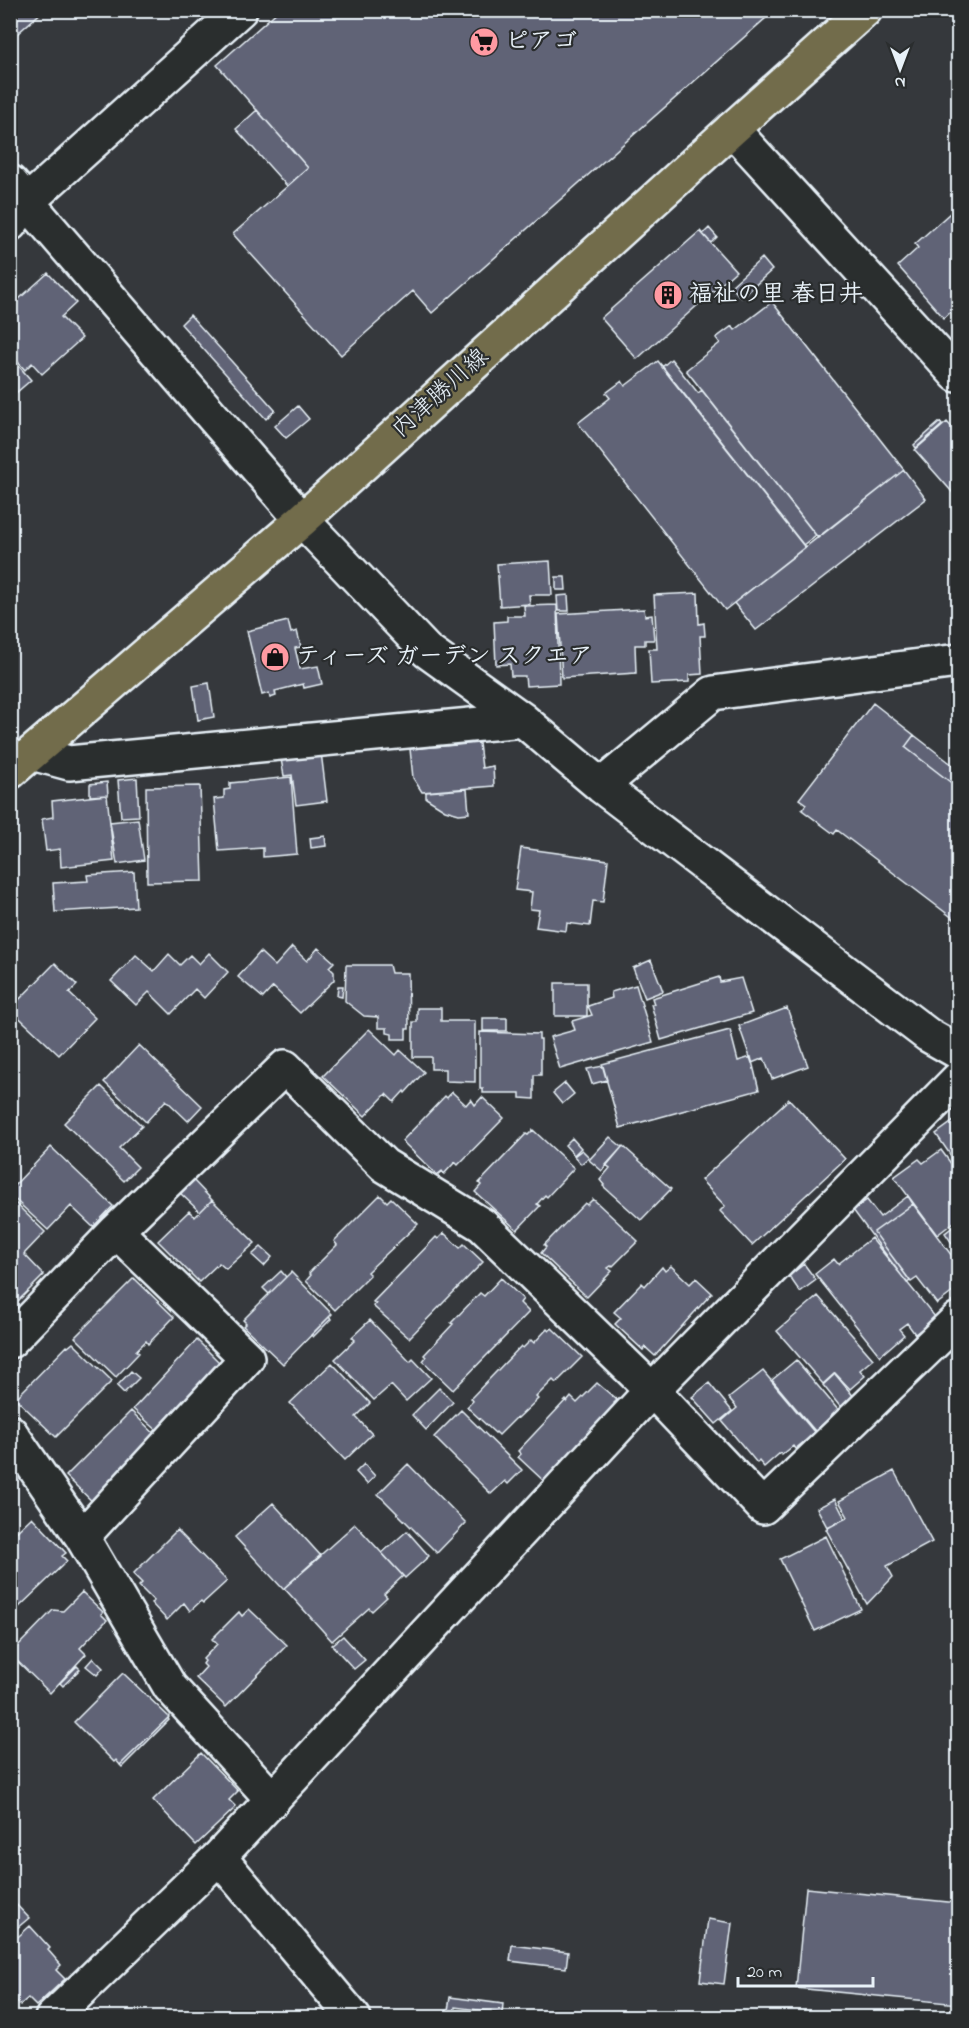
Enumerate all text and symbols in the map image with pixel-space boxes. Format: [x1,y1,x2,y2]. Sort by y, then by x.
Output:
place label: ピアゴ [505,25,577,60]
supermarket icon: ピアゴ [468,26,500,58]
north arrow [870,39,930,99]
text: N [894,70,905,94]
place label: 福祉の里 春日井 [689,278,863,313]
building icon: 福祉の里 春日井 [652,279,684,311]
street label: 内津勝川線 [385,341,497,447]
place label: ティーズ ガーデン スクエア [296,640,593,675]
shop icon: ティーズ ガーデン スクエア [259,641,291,673]
scale bar [738,1950,873,1988]
text: 20 m [747,1960,782,1986]

